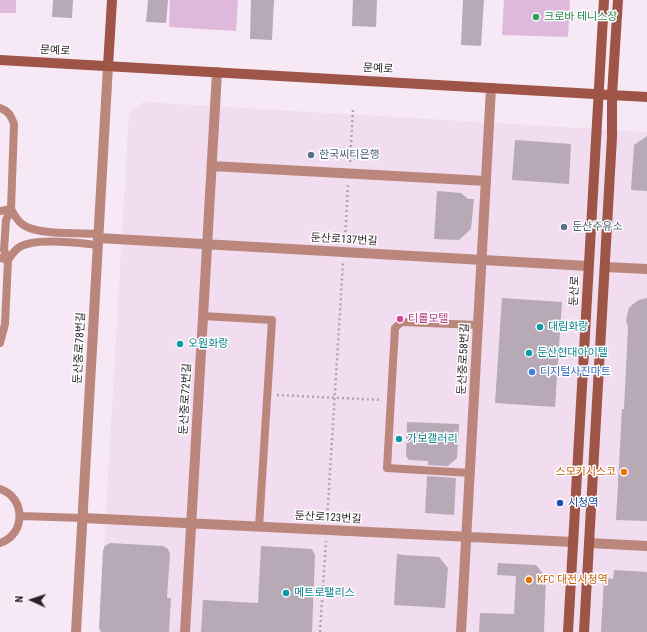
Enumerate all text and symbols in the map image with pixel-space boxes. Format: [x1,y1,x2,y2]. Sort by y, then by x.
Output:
place label: 크로바 테니스장 [544,10,617,24]
marker: 크로바 테니스장 [531,12,541,22]
street label: 문예로 [39,44,71,58]
street label: 문예로 [362,62,394,76]
place label: 한국씨티은행 [319,148,380,162]
marker: 한국씨티은행 [306,150,316,160]
place label: 둔산주유소 [572,220,623,234]
marker: 둔산주유소 [559,222,569,232]
street label: 둔산로137번길 [310,232,378,248]
street label: 둔산로 [568,275,582,307]
street label: 둔산중로78번길 [72,312,88,384]
place label: 티롤모텔 [408,312,448,326]
marker: 티롤모텔 [395,314,405,324]
place label: 대림화랑 [548,320,588,334]
marker: 대림화랑 [535,322,545,332]
street label: 둔산중로58번길 [456,323,472,395]
place label: 오원화랑 [188,337,228,351]
marker: 오원화랑 [175,339,185,349]
place label: 둔산현대아이텔 [537,346,608,360]
marker: 둔산현대아이텔 [524,348,534,358]
street label: 둔산중로72번길 [178,363,194,435]
place label: 디지털사진마트 [540,365,611,379]
marker: 디지털사진마트 [527,367,537,377]
place label: 가보갤러리 [407,432,458,446]
marker: 가보갤러리 [394,434,404,444]
place label: 스모키시스코 [555,465,616,479]
marker: 스모키시스코 [619,467,629,477]
place label: 시청역 [568,496,598,510]
marker: 시청역 [555,498,565,508]
street label: 둔산로123번길 [294,510,362,526]
place label: KFC 대전시청역 [537,573,608,587]
marker: KFC 대전시청역 [524,575,534,585]
north arrow [12,580,52,620]
place label: 메트로팰리스 [294,586,355,600]
marker: 메트로팰리스 [281,588,291,598]
text: N [13,596,26,603]

